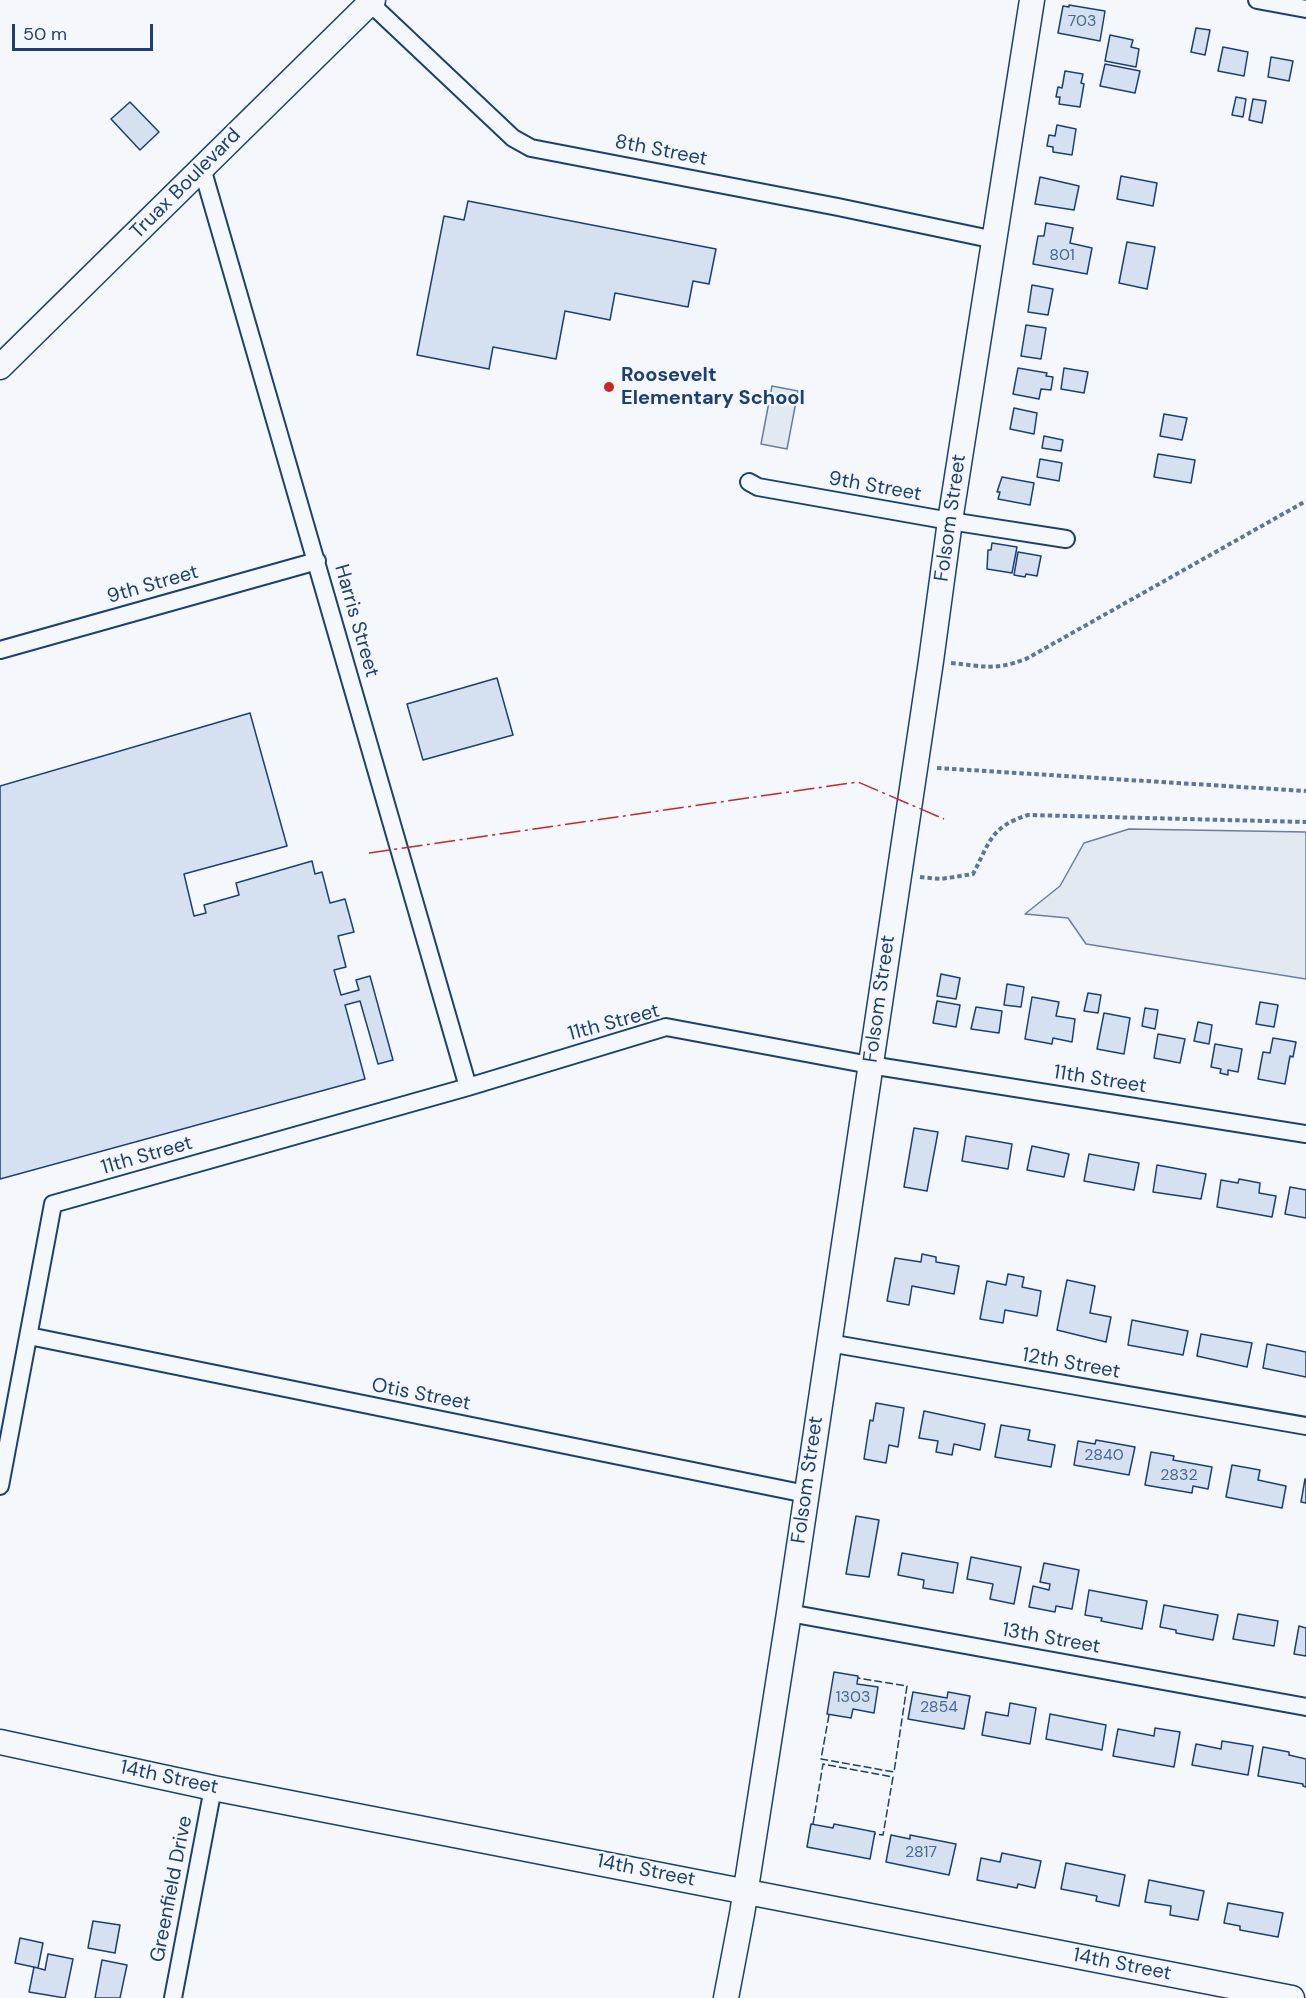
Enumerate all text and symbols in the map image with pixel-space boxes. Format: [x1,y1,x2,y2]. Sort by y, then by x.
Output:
scale bar [15,12,156,50]
house number: 703 [1068,12,1096,32]
text: 50 m [23,22,67,46]
street label: Truax Boulevard [126,124,246,244]
street label: 8th Street [613,130,709,172]
house number: 801 [1049,246,1075,266]
place label: Roosevelt Elementary School [621,364,805,411]
marker: Roosevelt Elementary School [602,380,616,394]
street label: Folsom Street [930,453,972,583]
street label: 9th Street [827,467,923,507]
street label: 9th Street [105,561,201,609]
street label: Harris Street [328,562,384,680]
street label: Folsom Street [859,934,901,1064]
street label: 11th Street [566,999,662,1047]
street label: 11th Street [1052,1061,1148,1099]
street label: 11th Street [99,1132,195,1180]
street label: 12th Street [1020,1344,1122,1384]
street label: Otis Street [370,1374,472,1416]
street label: Folsom Street [787,1415,829,1545]
house number: 2840 [1084,1446,1124,1466]
house number: 2832 [1160,1466,1198,1486]
street label: 13th Street [1000,1619,1102,1659]
house number: 1303 [836,1688,870,1708]
house number: 2854 [920,1698,958,1718]
street label: 14th Street [118,1756,220,1800]
street label: Greenfield Drive [146,1814,198,1964]
house number: 2817 [905,1843,937,1863]
street label: 14th Street [595,1850,697,1892]
street label: 14th Street [1071,1944,1173,1986]

